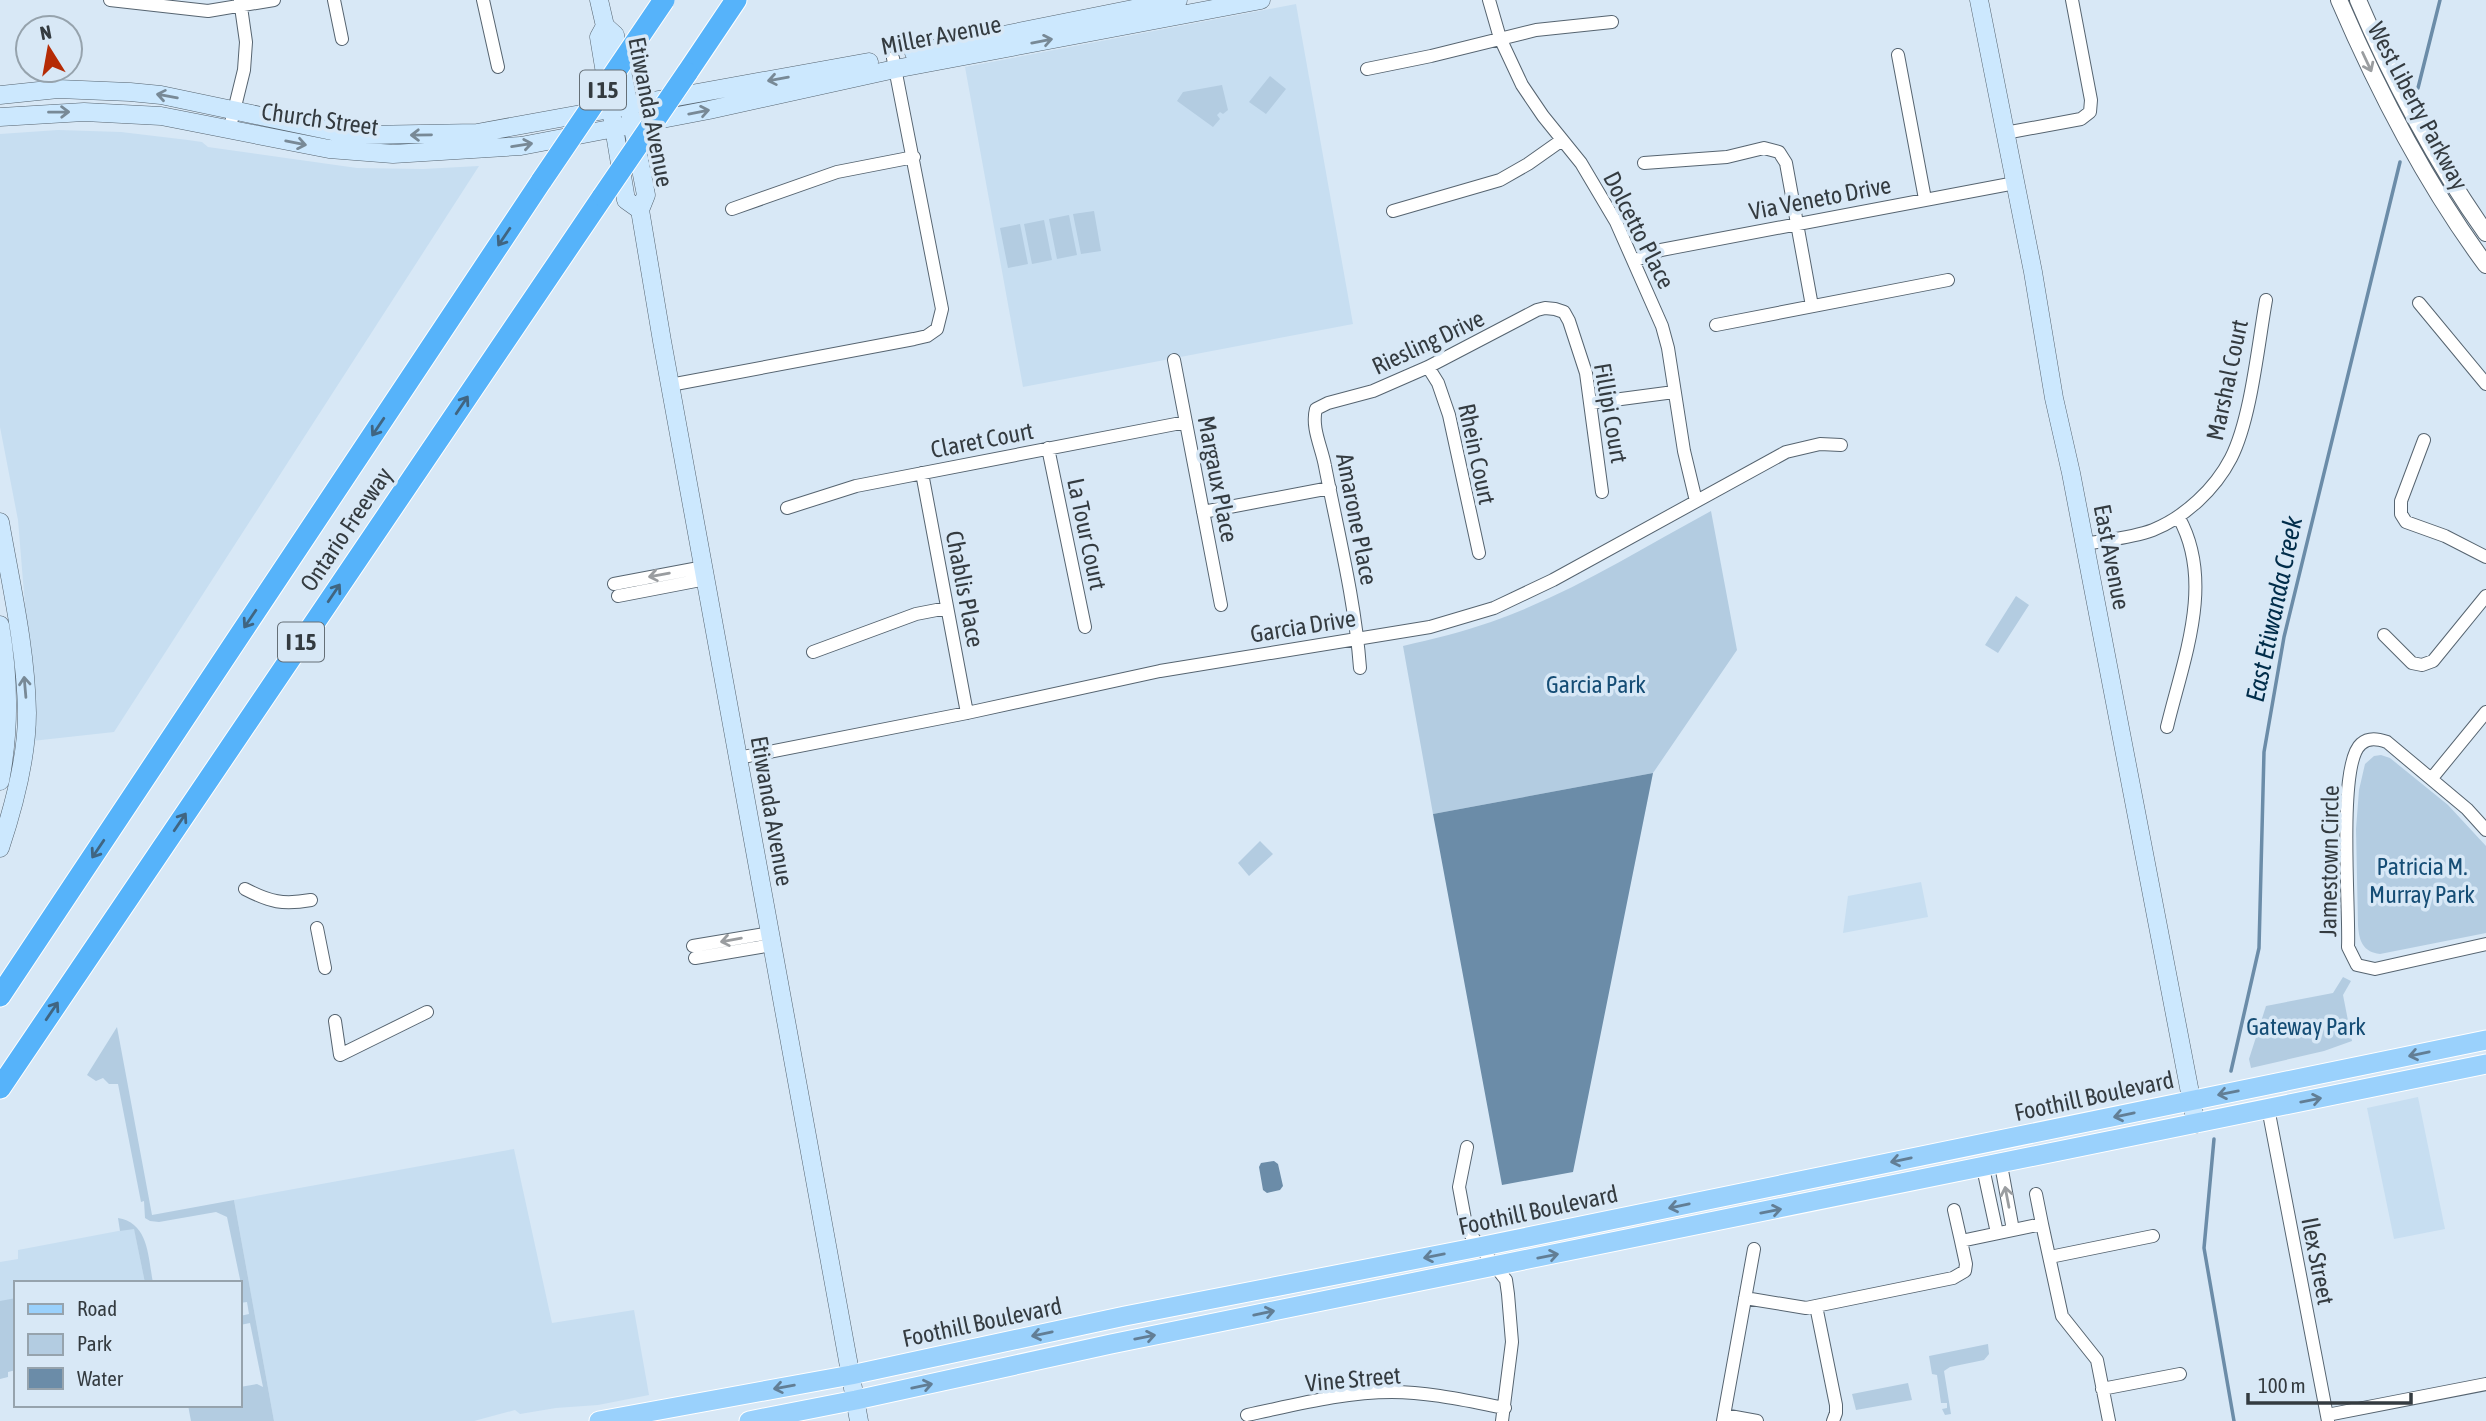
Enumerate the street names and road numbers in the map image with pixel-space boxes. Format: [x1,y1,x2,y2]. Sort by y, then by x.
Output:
street label: Miller Avenue [879,10,1003,60]
street label: West Liberty Parkway [2363,18,2474,194]
street label: Etiwanda Avenue [623,35,679,189]
road number: I 15 [580,71,626,110]
street label: Church Street [260,97,380,141]
street label: Dolcetto Place [1598,167,1680,293]
street label: Via Veneto Drive [1747,171,1893,225]
street label: Riesling Drive [1368,304,1488,380]
street label: Marshal Court [2201,317,2253,443]
street label: Fillipi Court [1589,361,1633,465]
street label: Rhein Court [1453,401,1501,507]
street label: Margaux Place [1193,413,1243,545]
street label: Claret Court [928,417,1036,463]
street label: Amarone Place [1331,451,1383,587]
street label: Ontario Freeway [295,462,397,596]
street label: La Tour Court [1062,476,1112,592]
street label: East Avenue [2089,502,2135,612]
street label: Chablis Place [941,529,989,649]
street label: Garcia Drive [1248,604,1358,648]
road number: I 15 [278,622,324,662]
street label: Etiwanda Avenue [746,734,798,888]
street label: Jamestown Circle [2314,785,2344,937]
street label: Foothill Boulevard [2012,1066,2176,1126]
street label: Foothill Boulevard [1456,1180,1620,1240]
street label: Ilex Street [2296,1215,2340,1307]
street label: Foothill Boulevard [900,1292,1064,1352]
street label: Vine Street [1304,1361,1402,1397]

